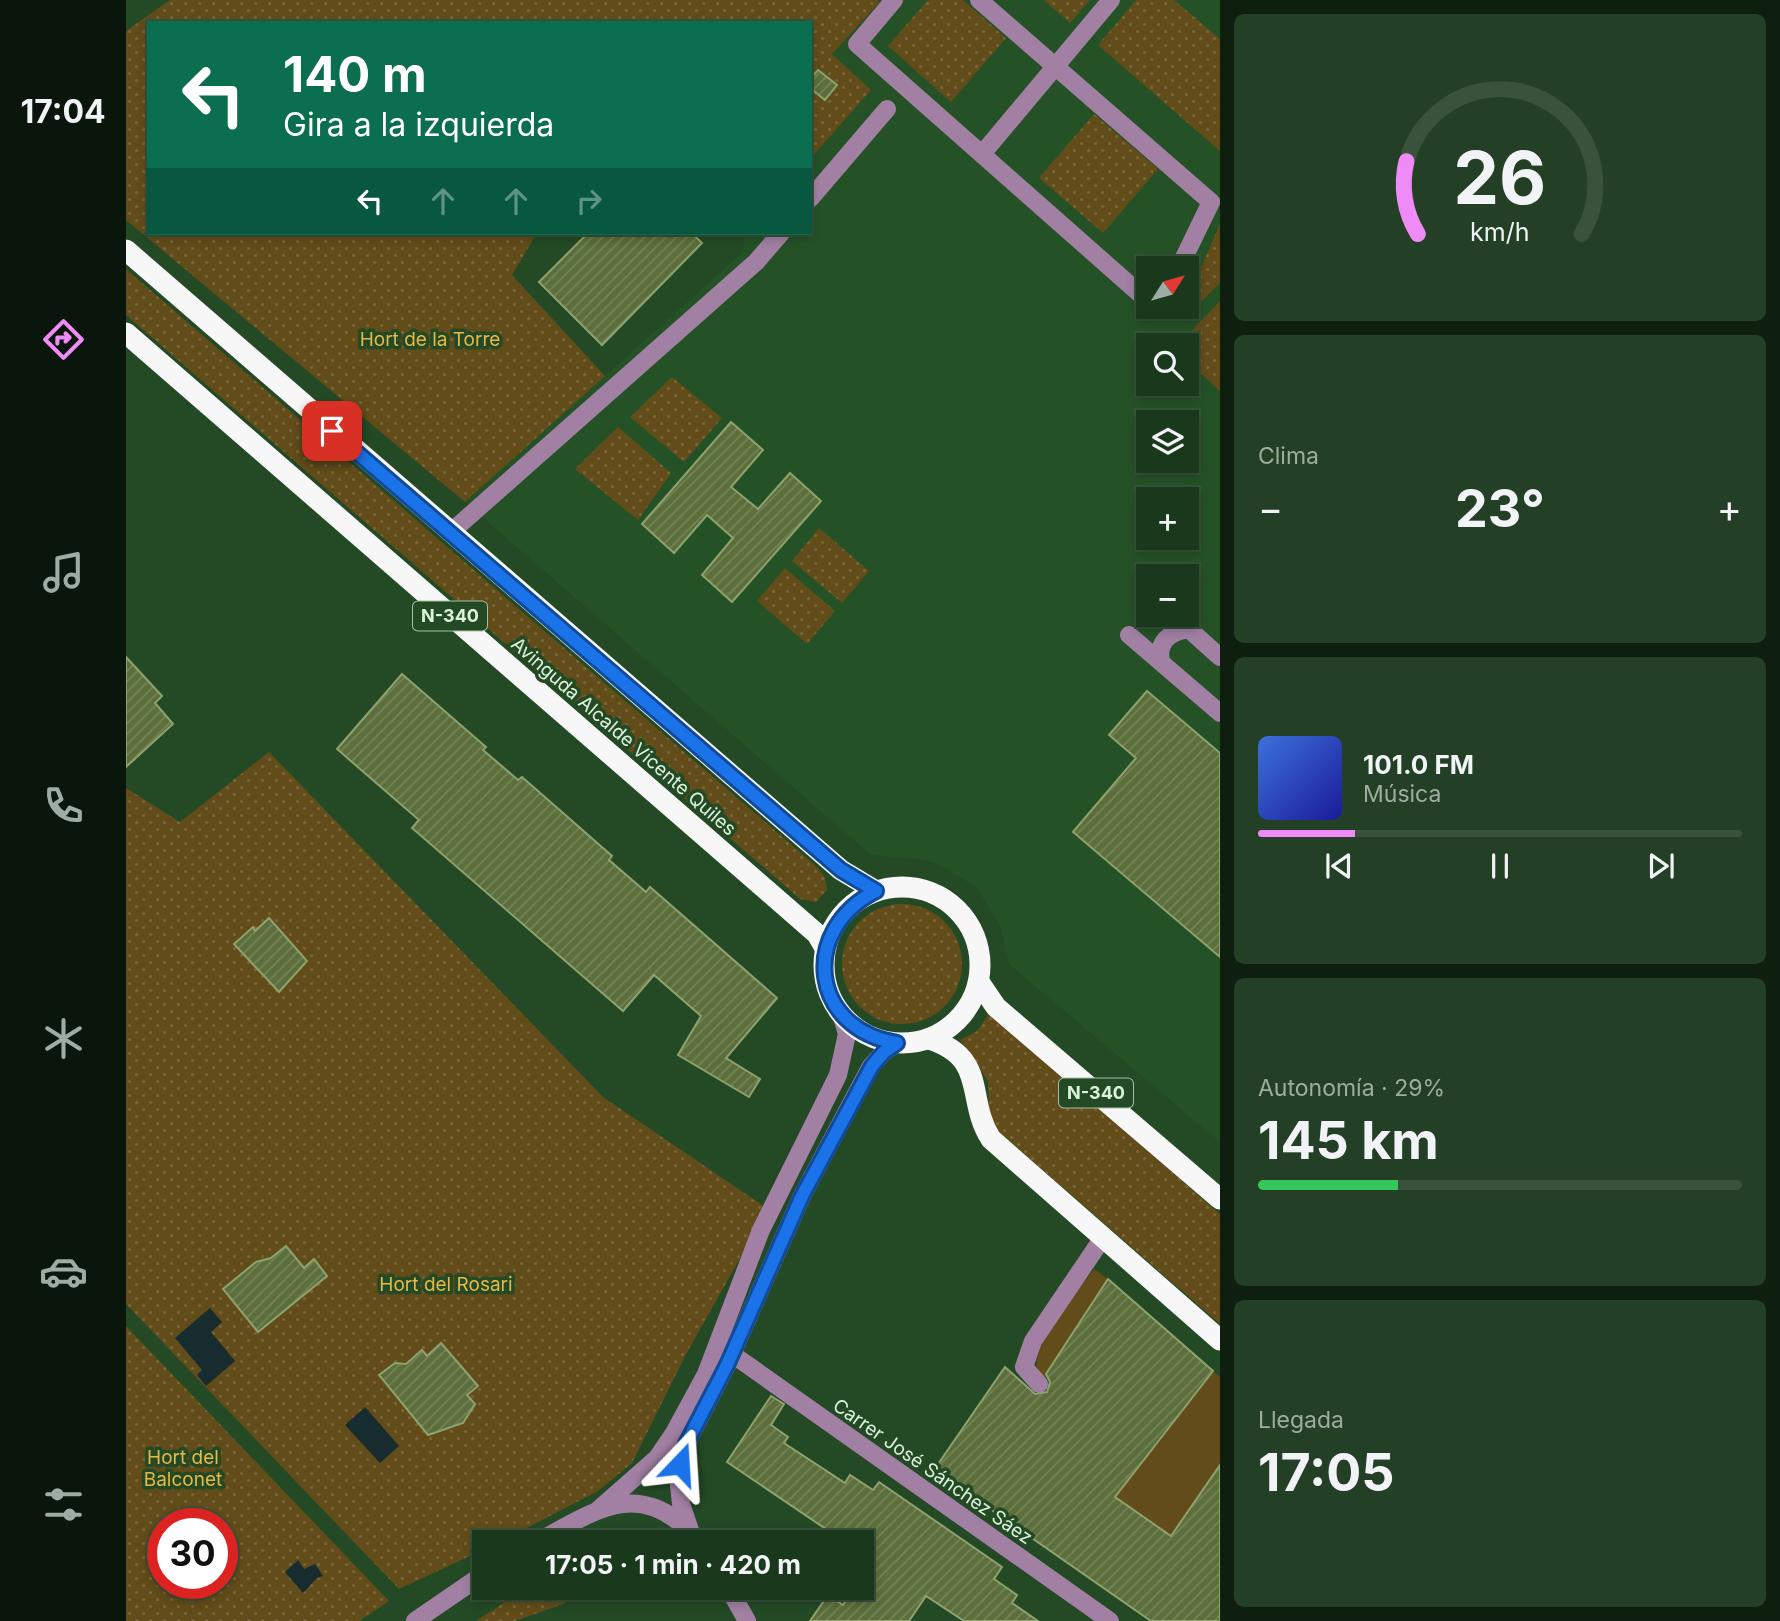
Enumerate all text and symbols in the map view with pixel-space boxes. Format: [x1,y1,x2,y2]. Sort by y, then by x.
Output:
text: 140 m [283,45,427,104]
icon: left [168,49,259,140]
text: 17:04 [20,92,106,131]
text: Gira a la izquierda [283,105,554,144]
text: 26 [1453,133,1547,222]
icon: left [351,182,389,220]
icon: ahead [424,182,462,220]
icon: ahead [497,182,535,220]
icon: right [570,182,608,220]
text: km/h [1470,217,1530,247]
north arrow [1136,256,1199,318]
map controls [1136,256,1199,627]
icon: directions [39,315,88,364]
park label: Hort de la Torre [360,328,500,351]
button: search [1136,333,1199,396]
pin [302,401,362,461]
button: layers [1136,410,1199,473]
icon: arrive [313,412,351,450]
text: Clima [1258,442,1319,470]
text: 23° [1455,477,1545,540]
text: − [1258,485,1283,531]
text: + [1717,485,1742,531]
button: + [1136,487,1199,550]
icon: music [39,548,88,597]
button: − [1136,564,1199,627]
road number: N-340 [413,602,487,630]
street label: Avinguda Alcalde Vicente Quiles [507,632,741,840]
text: 101.0 FM [1363,749,1474,780]
text: Música [1363,780,1441,808]
icon: phone [39,781,88,830]
icon: previous [1320,847,1358,885]
icon: pause [1481,847,1519,885]
icon: next [1642,847,1680,885]
icon: climate [39,1014,88,1063]
text: Autonomía · 29% [1258,1074,1445,1102]
road number: N-340 [1059,1078,1133,1108]
text: 145 km [1258,1109,1439,1172]
icon: car [39,1247,88,1296]
park label: Hort del Rosari [379,1273,513,1296]
street label: Carrer José Sánchez Sáez [829,1394,1037,1549]
text: Llegada [1258,1406,1344,1434]
position arrow [643,1427,717,1501]
text: 17:05 [1258,1441,1395,1504]
park label: Hort del Balconet [144,1446,222,1491]
icon: filters [39,1480,88,1529]
speed limit sign: 30 [147,1508,238,1599]
text: 17:05 · 1 min · 420 m [545,1549,801,1580]

